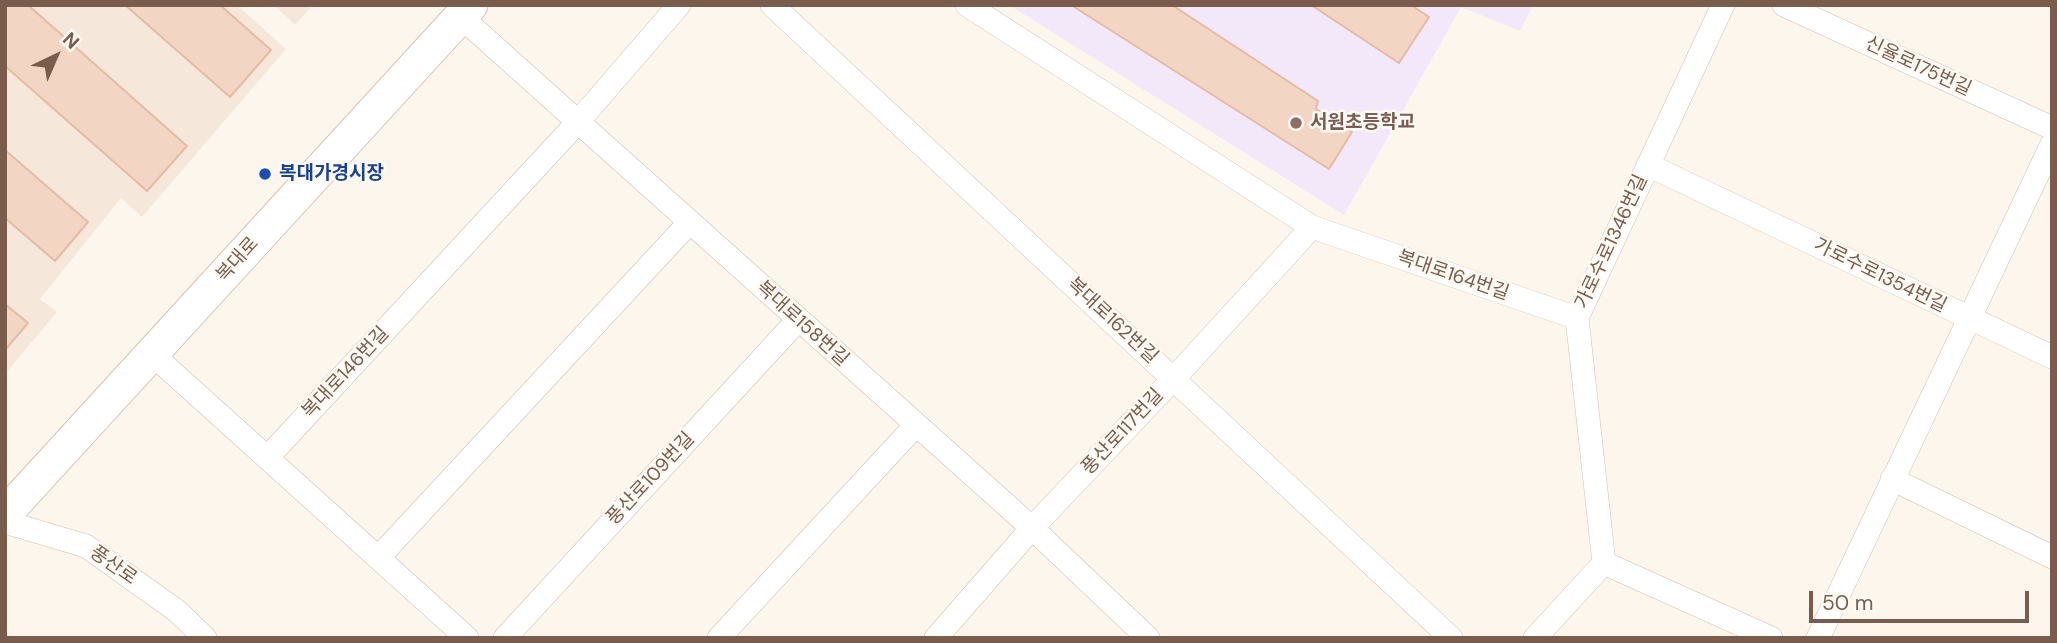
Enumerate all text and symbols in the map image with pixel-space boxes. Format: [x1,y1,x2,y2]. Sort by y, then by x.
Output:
north arrow [21,21,91,91]
text: N [57,27,85,54]
street label: 신율로175번길 [1861,32,1975,102]
place label: 서원초등학교 [1310,112,1415,134]
marker: 서원초등학교 [1288,115,1304,131]
place label: 복대가경시장 [279,163,384,185]
marker: 복대가경시장 [257,166,273,182]
street label: 가로수로1346번길 [1571,171,1653,313]
street label: 복대로 [212,233,264,287]
street label: 가로수로1354번길 [1810,234,1950,318]
street label: 복대로164번길 [1394,246,1512,306]
street label: 복대로162번길 [1062,273,1162,369]
street label: 복대로158번길 [751,277,853,371]
street label: 복대로146번길 [298,323,394,423]
street label: 풍산로117번길 [1077,384,1169,480]
street label: 풍산로109번길 [602,428,700,530]
street label: 풍산로 [85,542,141,590]
scale bar [1812,576,2032,620]
text: 50 m [1822,589,1873,617]

